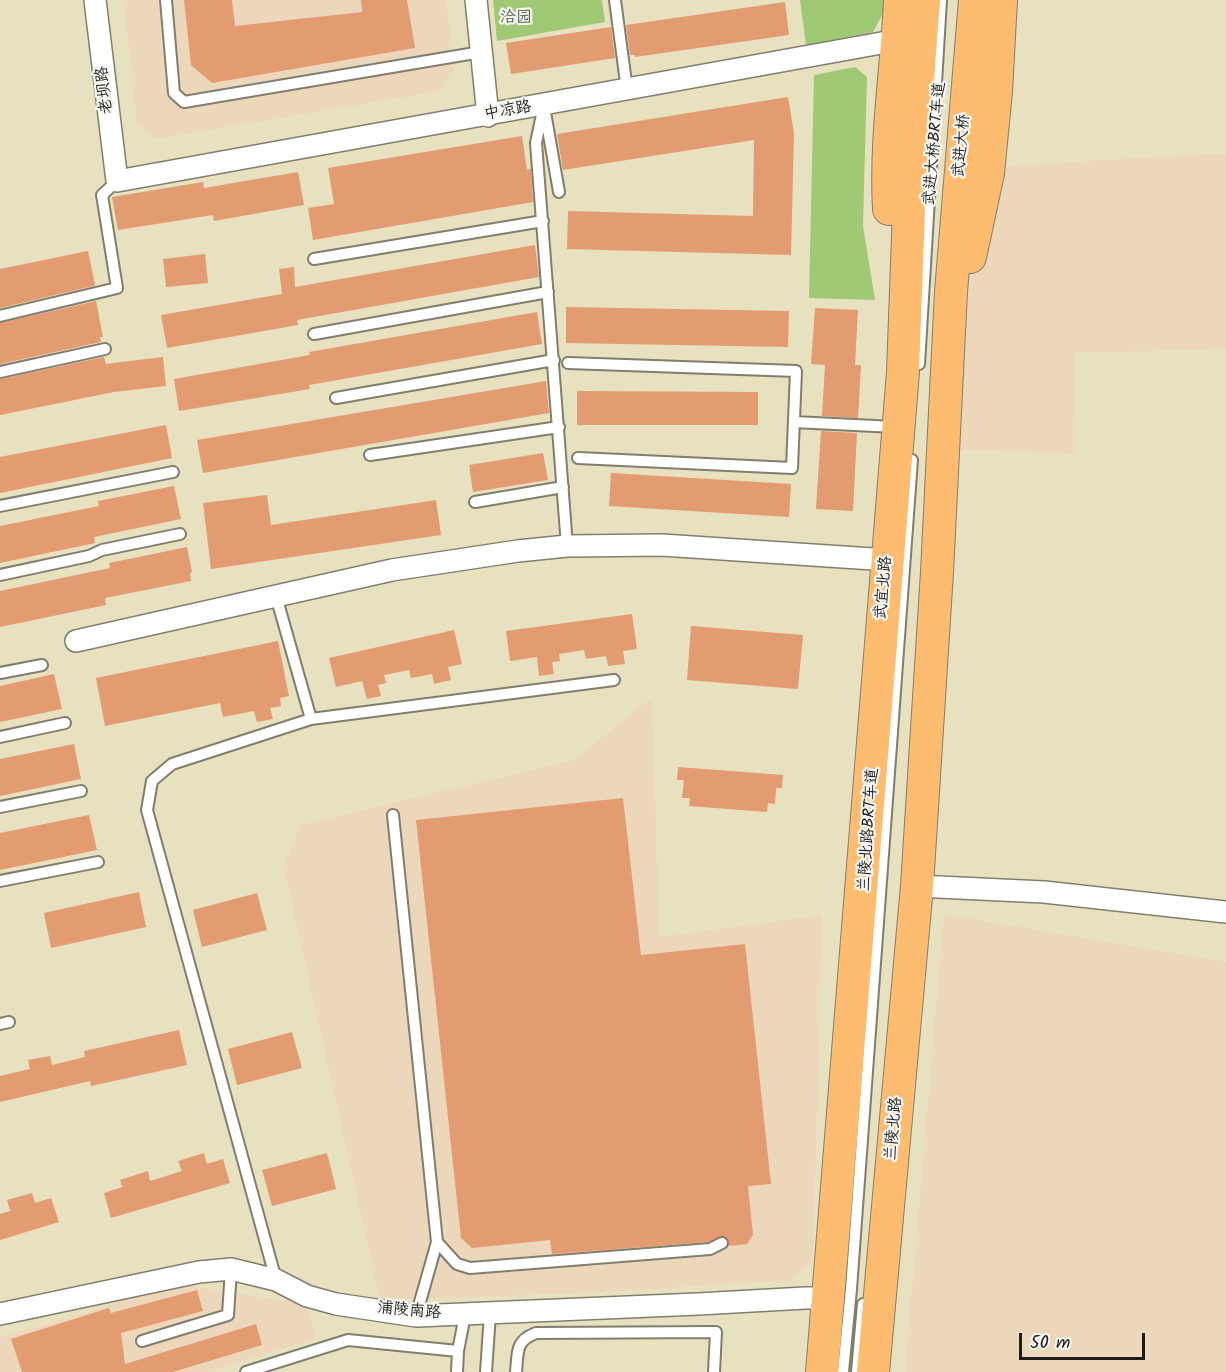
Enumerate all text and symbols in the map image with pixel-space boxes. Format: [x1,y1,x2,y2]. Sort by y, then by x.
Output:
park label: 洽园 [500,9,532,29]
street label: 老坝路 [94,65,118,115]
street label: 武进大桥BRT车道 [921,81,951,207]
street label: 中凉路 [483,98,533,126]
street label: 武进大桥 [951,113,975,179]
street label: 武宜北路 [873,555,897,621]
street label: 兰陵北路BRT车道 [856,767,884,893]
street label: 兰陵北路 [883,1096,907,1162]
street label: 浦陵南路 [376,1300,442,1324]
scale bar [1022,1321,1148,1359]
text: 50 m [1030,1329,1070,1358]

